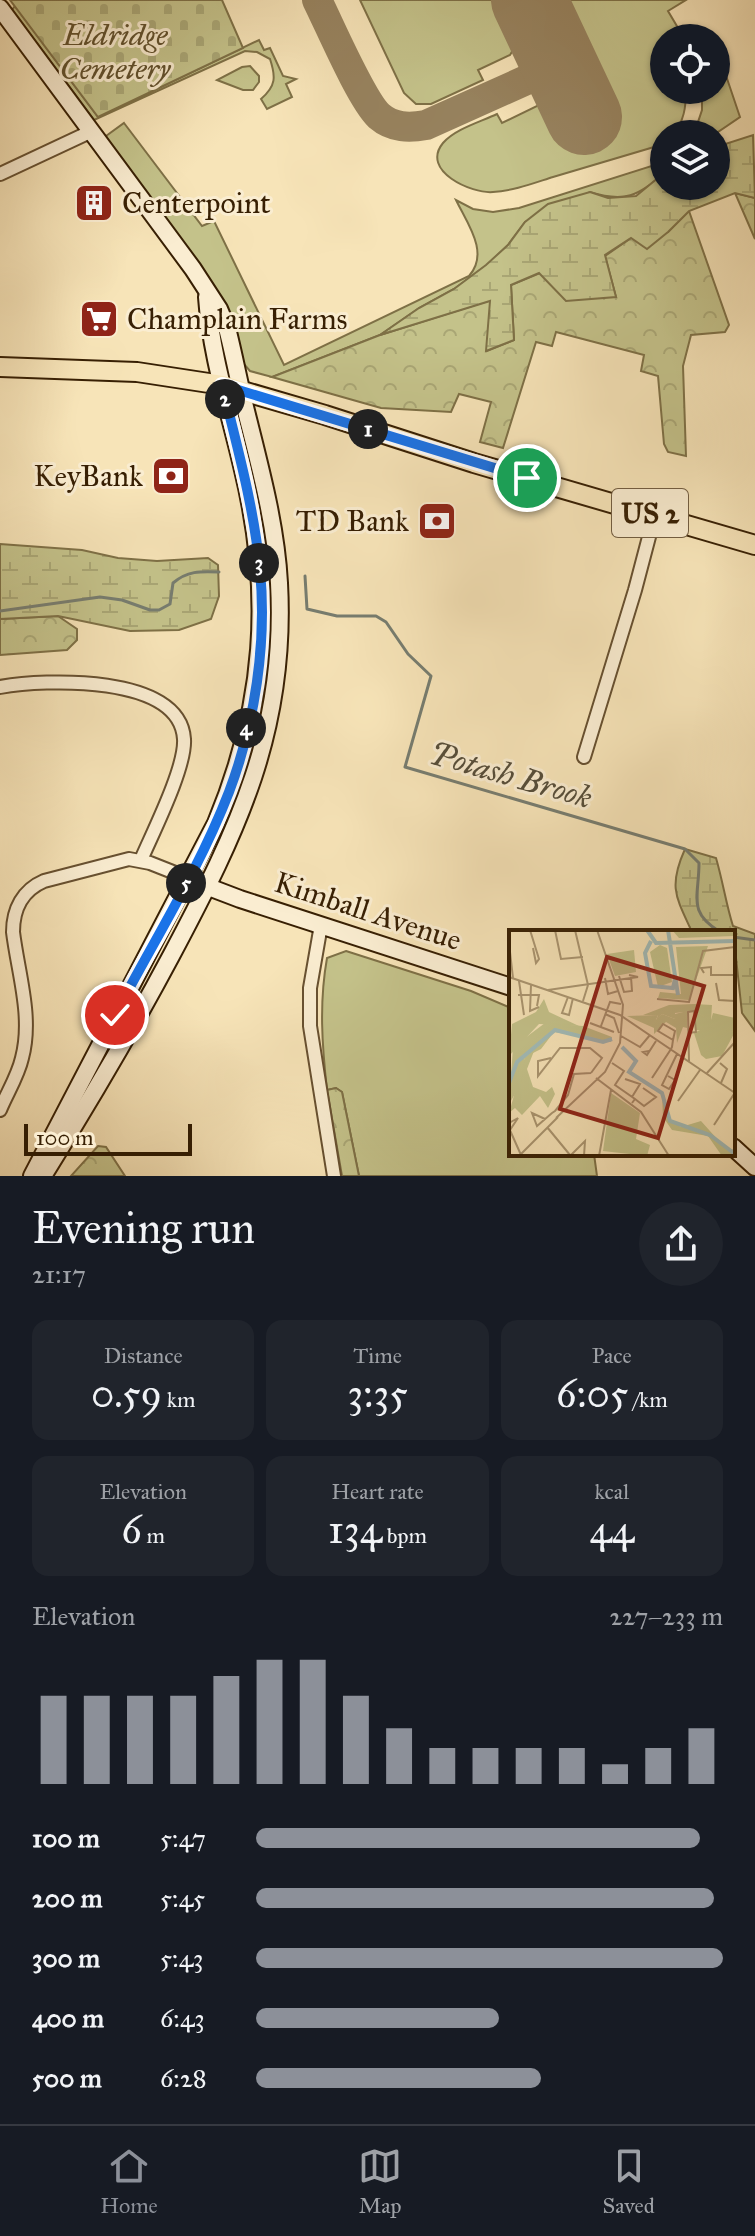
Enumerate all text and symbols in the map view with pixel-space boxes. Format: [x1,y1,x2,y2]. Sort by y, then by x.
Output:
park label: Eldridge Cemetery [60,17,172,87]
map controls [650,24,730,200]
button: locate [650,24,730,104]
button: layers [650,120,730,200]
building icon: Centerpoint [73,182,115,224]
place label: Centerpoint [122,185,271,221]
supermarket icon: Champlain Farms [78,298,120,340]
place label: Champlain Farms [127,301,348,337]
pin: 2 [205,379,245,419]
text: 2 [220,385,230,412]
pin: 1 [348,409,388,449]
text: 1 [364,415,372,442]
pin [493,444,561,512]
bank icon: KeyBank [150,455,192,497]
icon: arrive [505,456,549,500]
place label: KeyBank [34,458,143,494]
road number: US 2 [612,489,688,537]
bank icon: TD Bank [416,500,458,542]
place label: TD Bank [296,503,409,539]
pin: 3 [239,543,279,583]
text: 3 [255,549,263,576]
pin: 4 [226,708,266,748]
text: 4 [240,714,252,741]
water label: Potash Brook [425,734,596,817]
pin: 5 [166,863,206,903]
street label: Kimball Avenue [270,864,466,958]
text: 5 [181,869,191,896]
inset map [509,930,735,1156]
pin [81,981,149,1049]
icon: check [93,993,137,1037]
scale bar [24,1120,192,1156]
text: 100 m [36,1124,93,1151]
text: Evening run [32,1201,255,1255]
button: share [639,1202,723,1286]
text: 21:17 [32,1258,86,1290]
text: Distance [104,1342,183,1369]
text: Time [353,1342,402,1369]
text: Pace [592,1342,632,1369]
text: 0.59 [91,1369,162,1418]
text: 3:35 [347,1369,408,1418]
text: 6:05 [556,1369,628,1418]
text: km [162,1386,195,1413]
text: /km [628,1386,668,1413]
text: Elevation [99,1478,187,1505]
text: Heart rate [331,1478,424,1505]
text: kcal [595,1478,629,1505]
text: 6 [121,1505,142,1554]
text: 134 [328,1505,382,1554]
text: 44 [590,1505,634,1554]
text: m [142,1522,165,1549]
text: bpm [382,1522,427,1549]
text: Elevation [32,1600,135,1632]
text: 227–233 m [610,1600,723,1632]
text: 100 m [32,1822,100,1854]
text: 5:47 [160,1822,206,1854]
text: 200 m [32,1882,103,1914]
text: 5:45 [160,1882,205,1914]
text: 300 m [32,1942,100,1974]
text: 5:43 [160,1942,204,1974]
text: 400 m [32,2002,104,2034]
text: 6:43 [160,2002,205,2034]
text: 500 m [32,2062,102,2094]
text: 6:28 [160,2062,207,2094]
tab: Home [100,2144,158,2219]
tab: Map [358,2144,402,2219]
tab: Saved [603,2144,655,2219]

